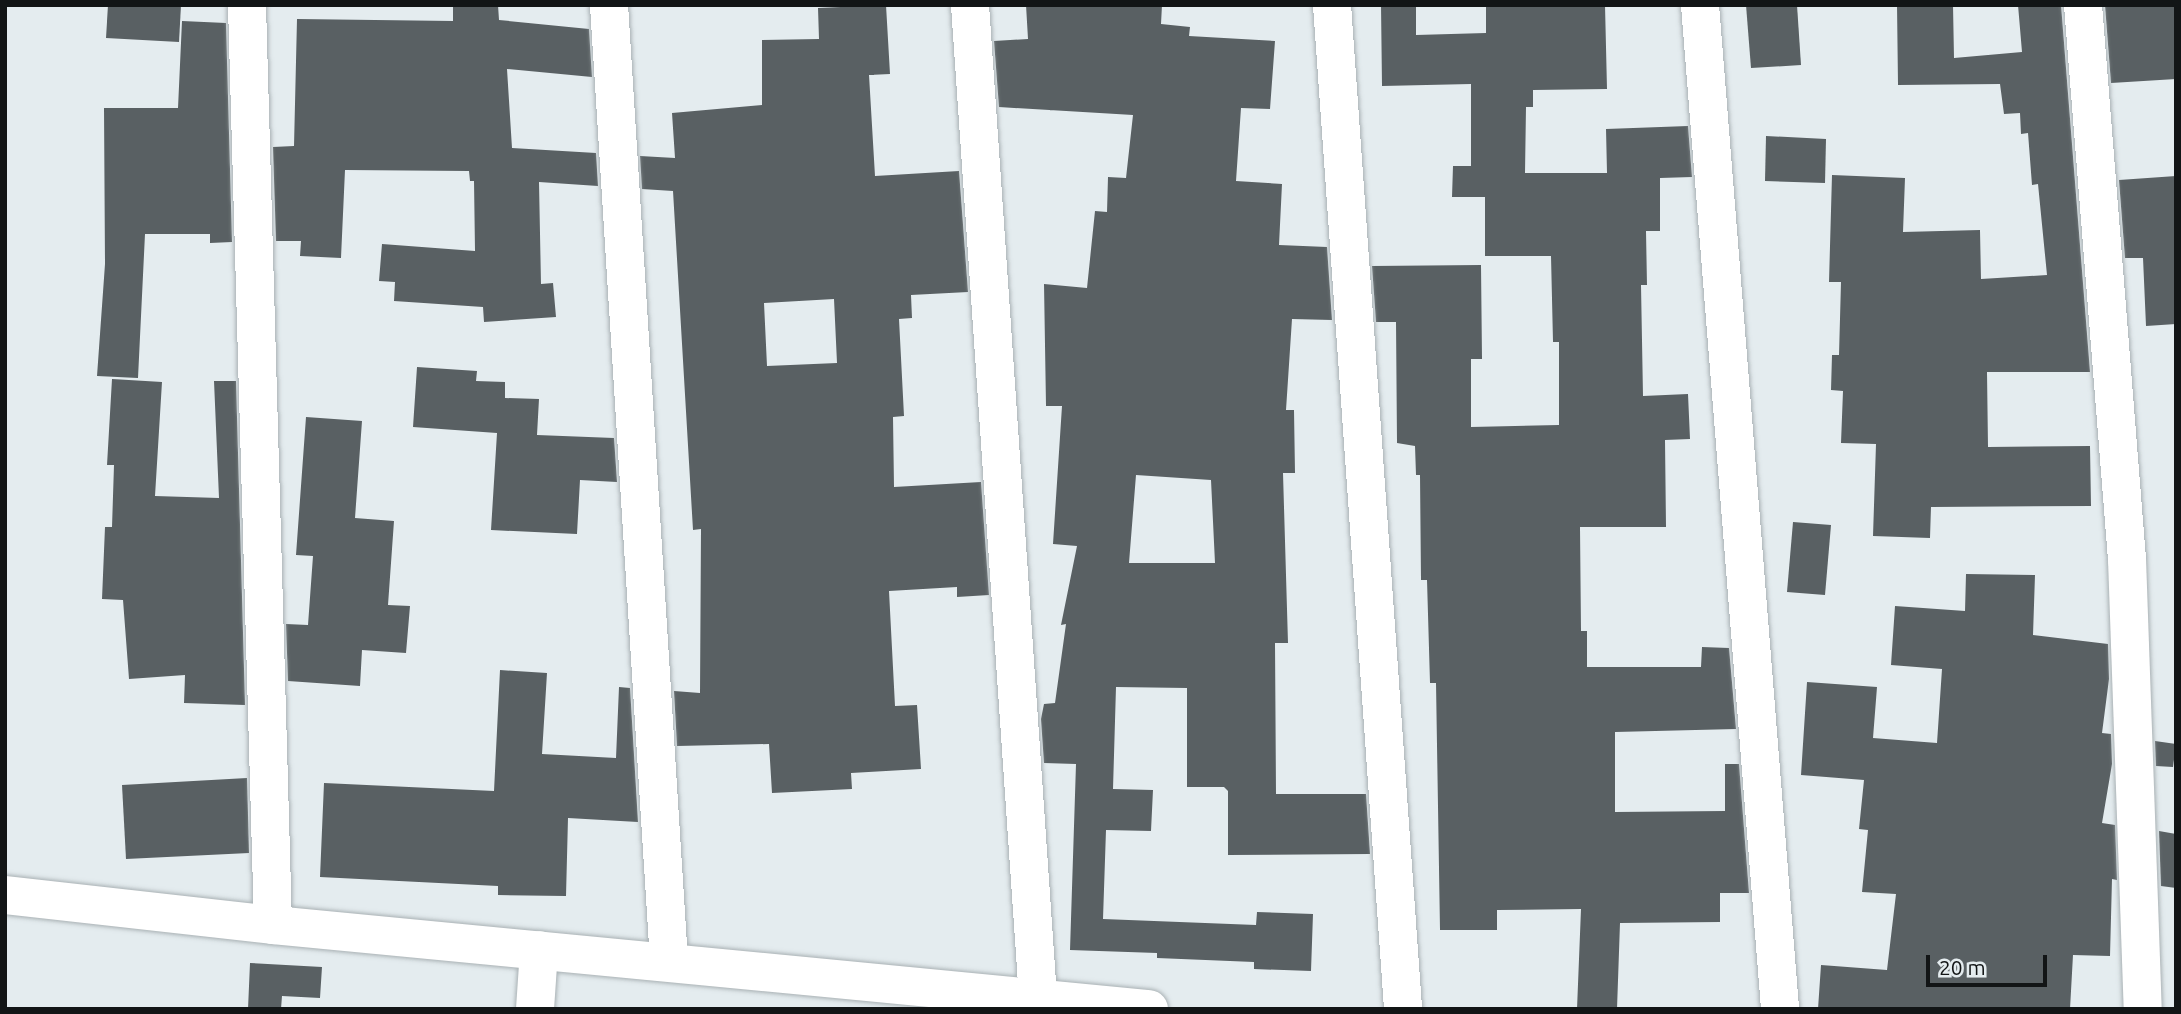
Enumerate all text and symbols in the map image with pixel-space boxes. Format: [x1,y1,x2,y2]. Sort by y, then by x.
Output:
scale bar [1929,940,2050,984]
text: 20 m [1939,955,1986,979]

